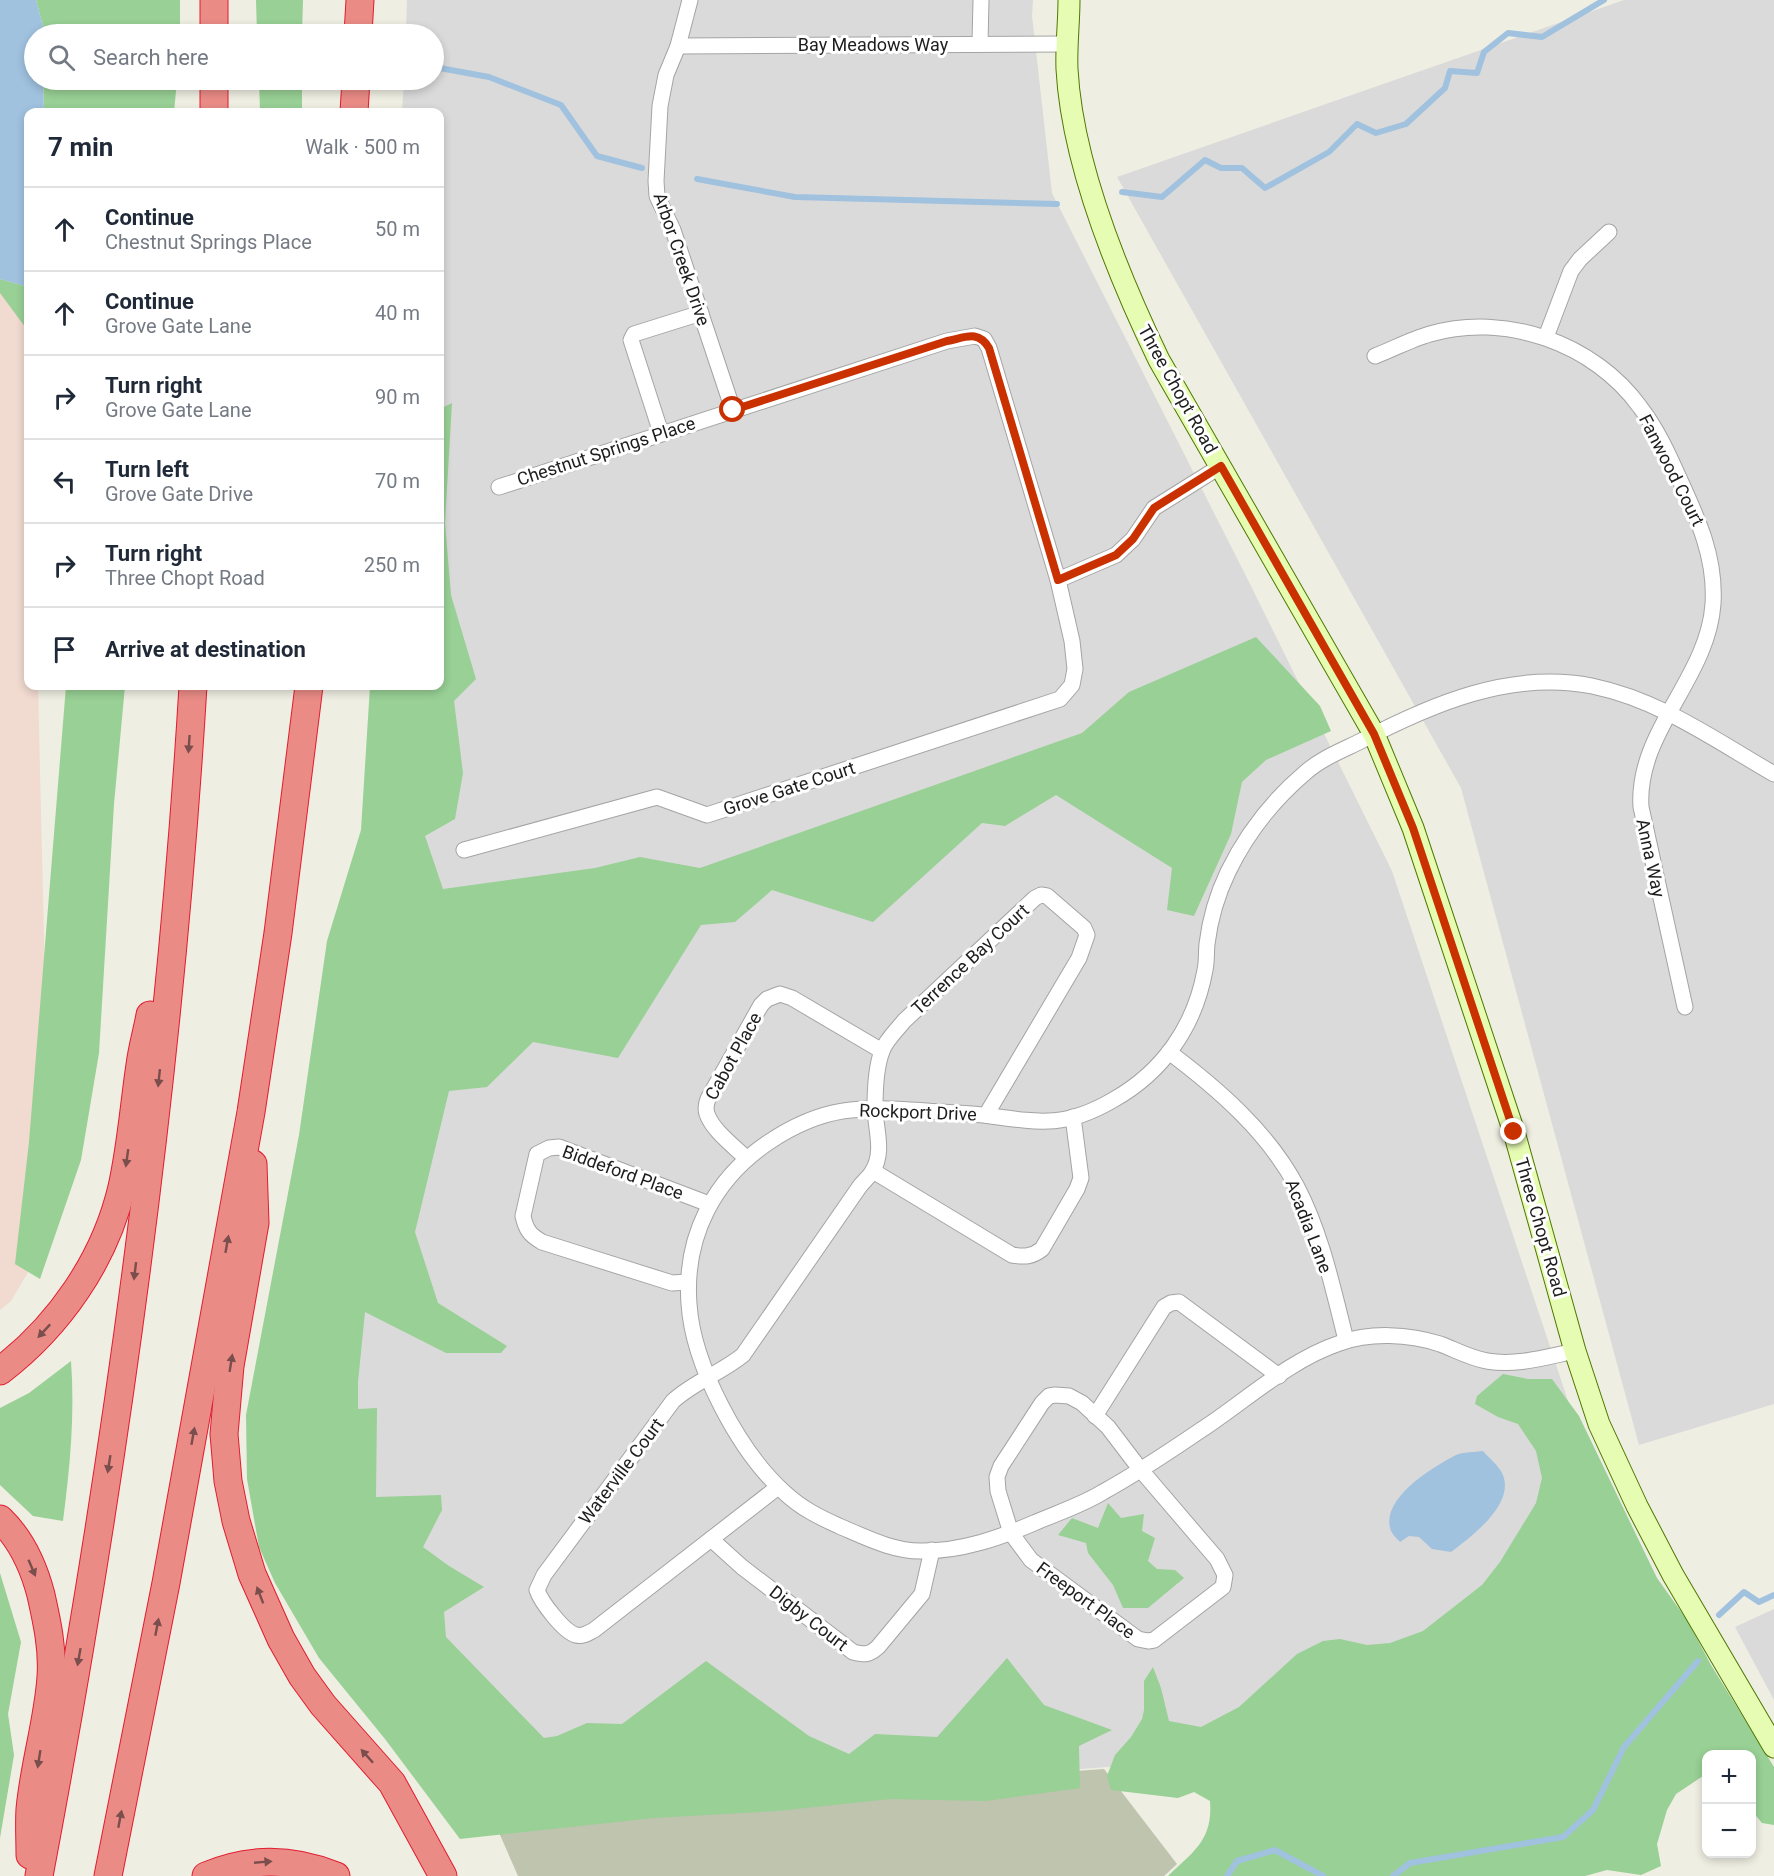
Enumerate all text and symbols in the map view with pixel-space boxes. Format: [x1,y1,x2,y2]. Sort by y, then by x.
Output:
search box [24,24,444,90]
street label: Bay Meadows Way [798,34,949,55]
icon: search [45,41,78,74]
text: Search here [93,45,209,70]
text: 7 min [48,132,113,162]
text: Walk · 500 m [305,135,420,159]
street label: Arbor Creek Drive [649,190,715,328]
text: Continue [105,205,194,230]
icon: ahead [48,213,81,246]
text: 50 m [375,217,420,241]
text: Chestnut Springs Place [105,230,312,254]
text: Continue [105,289,194,314]
icon: ahead [48,297,81,330]
text: 40 m [375,301,420,325]
text: Grove Gate Lane [105,314,252,338]
street label: Three Chopt Road [1134,321,1222,457]
text: Turn right [105,373,202,398]
icon: right [48,381,81,414]
text: 90 m [375,385,420,409]
route start [719,396,745,422]
text: Grove Gate Lane [105,398,252,422]
street label: Fanwood Court [1635,411,1709,529]
street label: Chestnut Springs Place [514,412,698,490]
text: Turn left [105,457,189,482]
icon: left [48,465,81,498]
text: 70 m [375,469,420,493]
text: Grove Gate Drive [105,482,253,506]
text: Turn right [105,541,202,566]
icon: right [48,549,81,582]
text: 250 m [364,553,420,577]
text: Three Chopt Road [105,566,265,590]
icon: arrive [48,633,81,666]
text: Arrive at destination [105,637,306,662]
one-way arrow [184,734,194,753]
street label: Grove Gate Court [721,757,858,819]
street label: Anna Way [1632,817,1670,900]
street label: Terrence Bay Court [907,899,1033,1019]
street label: Cabot Place [700,1009,766,1103]
one-way arrow [154,1068,164,1087]
street label: Rockport Drive [859,1099,977,1125]
route end [1500,1118,1526,1144]
street label: Biddeford Place [560,1140,686,1204]
one-way arrow [122,1148,131,1167]
street label: Three Chopt Road [1511,1155,1571,1299]
street label: Acadia Lane [1282,1176,1336,1276]
one-way arrow [223,1234,232,1253]
one-way arrow [131,1262,140,1281]
one-way arrow [37,1323,51,1338]
one-way arrow [227,1353,236,1372]
street label: Waterville Court [574,1414,668,1528]
one-way arrow [188,1426,197,1445]
one-way arrow [104,1455,113,1474]
street label: Freeport Place [1033,1557,1139,1643]
one-way arrow [27,1559,37,1577]
street label: Digby Court [766,1581,852,1655]
one-way arrow [255,1585,265,1603]
one-way arrow [153,1618,162,1637]
one-way arrow [74,1648,83,1667]
one-way arrow [361,1749,374,1764]
one-way arrow [34,1750,43,1769]
map controls [1702,1750,1756,1858]
button: + [1702,1750,1756,1804]
button: − [1702,1804,1756,1858]
one-way arrow [115,1809,125,1828]
one-way arrow [253,1857,272,1867]

